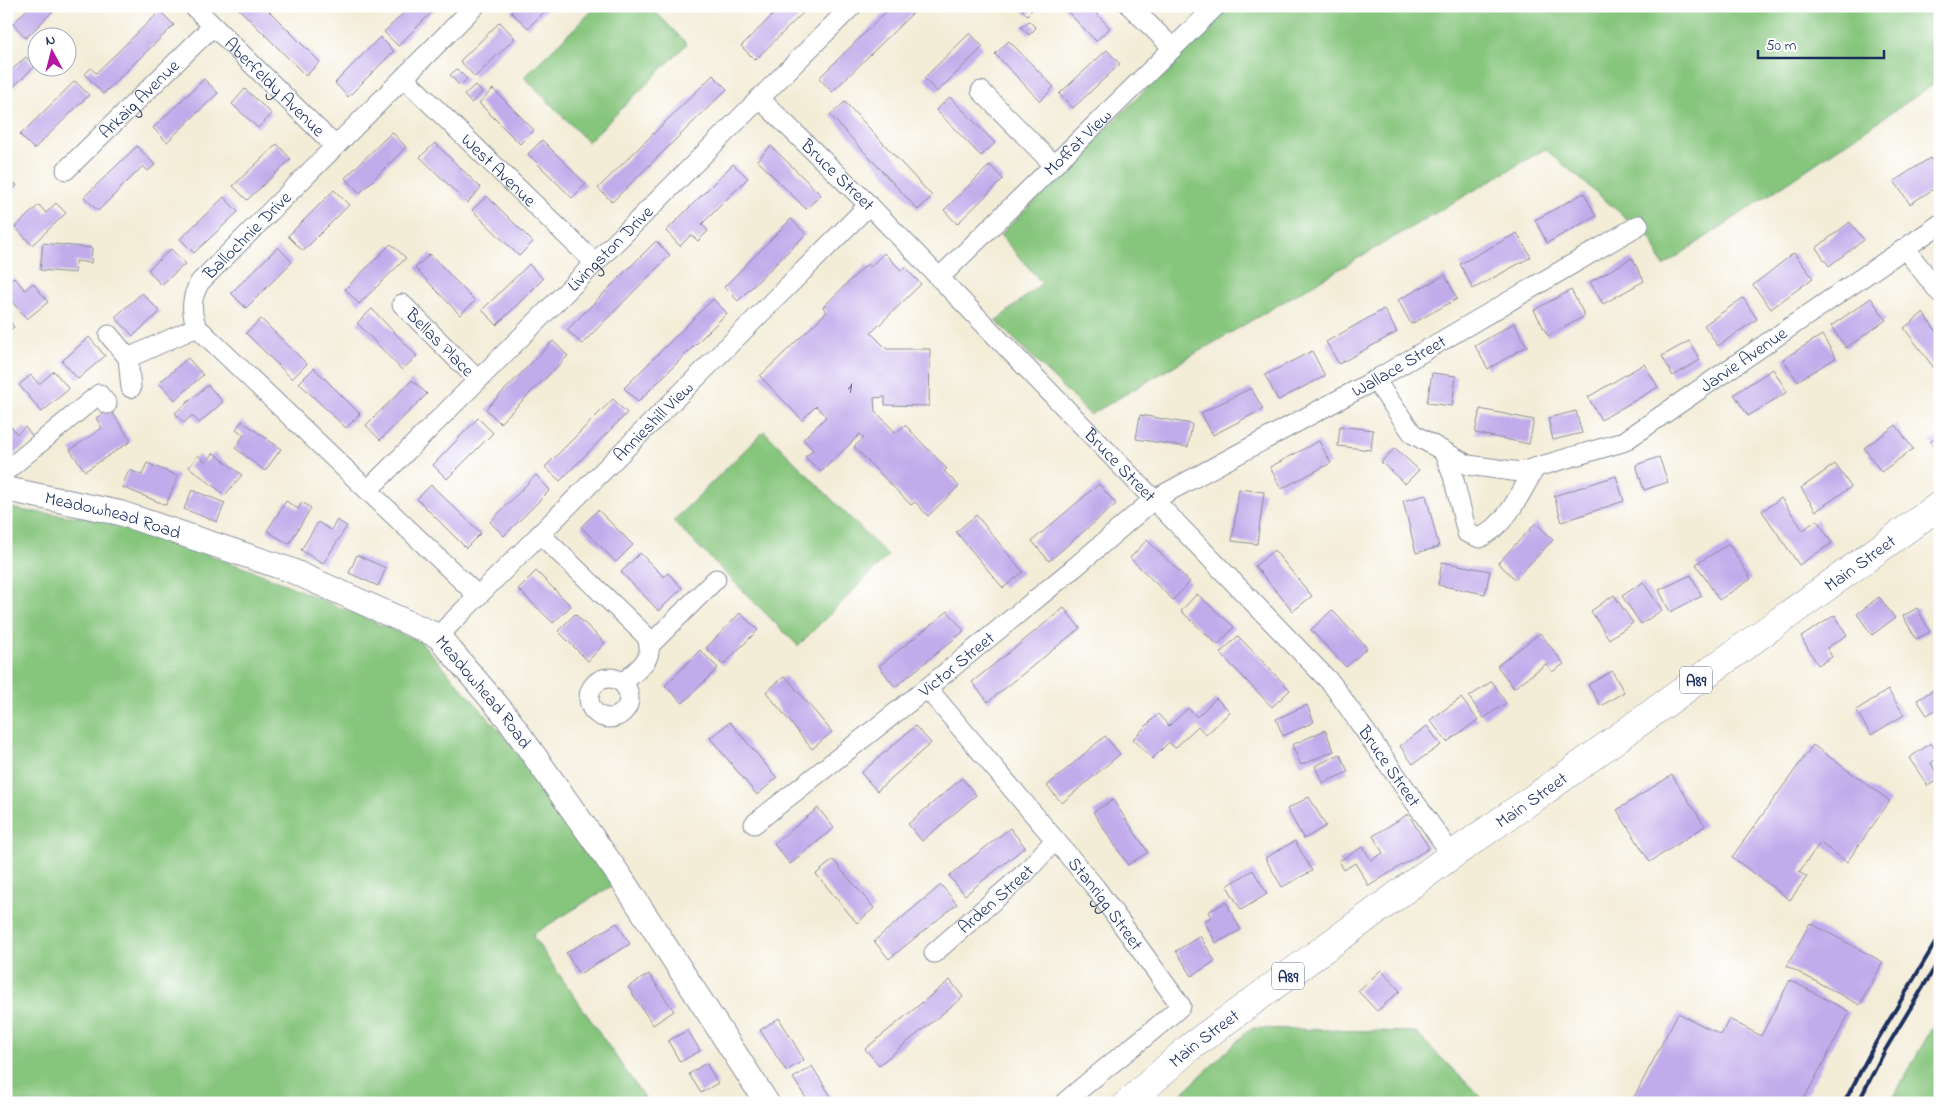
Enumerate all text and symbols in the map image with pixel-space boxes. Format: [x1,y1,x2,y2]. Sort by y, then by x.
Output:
north arrow [28,28,78,78]
scale bar [1758,28,1885,60]
text: N [45,30,57,52]
street label: Aberfeldy Avenue [217,32,330,144]
text: 50 m [1766,35,1797,57]
street label: Arkaig Avenue [94,54,187,146]
street label: Moffat View [1039,104,1119,183]
street label: West Avenue [454,129,541,215]
street label: Bruce Street [793,133,879,218]
street label: Ballochnie Drive [197,186,299,287]
street label: Livingston Drive [562,200,661,299]
street label: Bellas Place [398,303,480,385]
street label: Jarvie Avenue [1696,321,1794,400]
street label: Wallace Street [1348,330,1452,405]
street label: Annieshill View [608,376,701,468]
house number: 1 [848,377,853,399]
street label: Bruce Street [1076,423,1161,509]
street label: Meadowhead Road [42,486,184,547]
street label: Main Street [1820,530,1902,599]
street label: Victor Street [913,627,1001,705]
street label: Meadowhead Road [428,631,536,755]
road number: A89 [1680,666,1712,694]
street label: Bruce Street [1350,721,1426,813]
street label: Main Street [1491,767,1574,836]
street label: Stanrigg Street [1060,852,1148,957]
street label: Arden Street [953,860,1041,941]
road number: A89 [1272,962,1304,989]
street label: Main Street [1164,1004,1246,1075]

